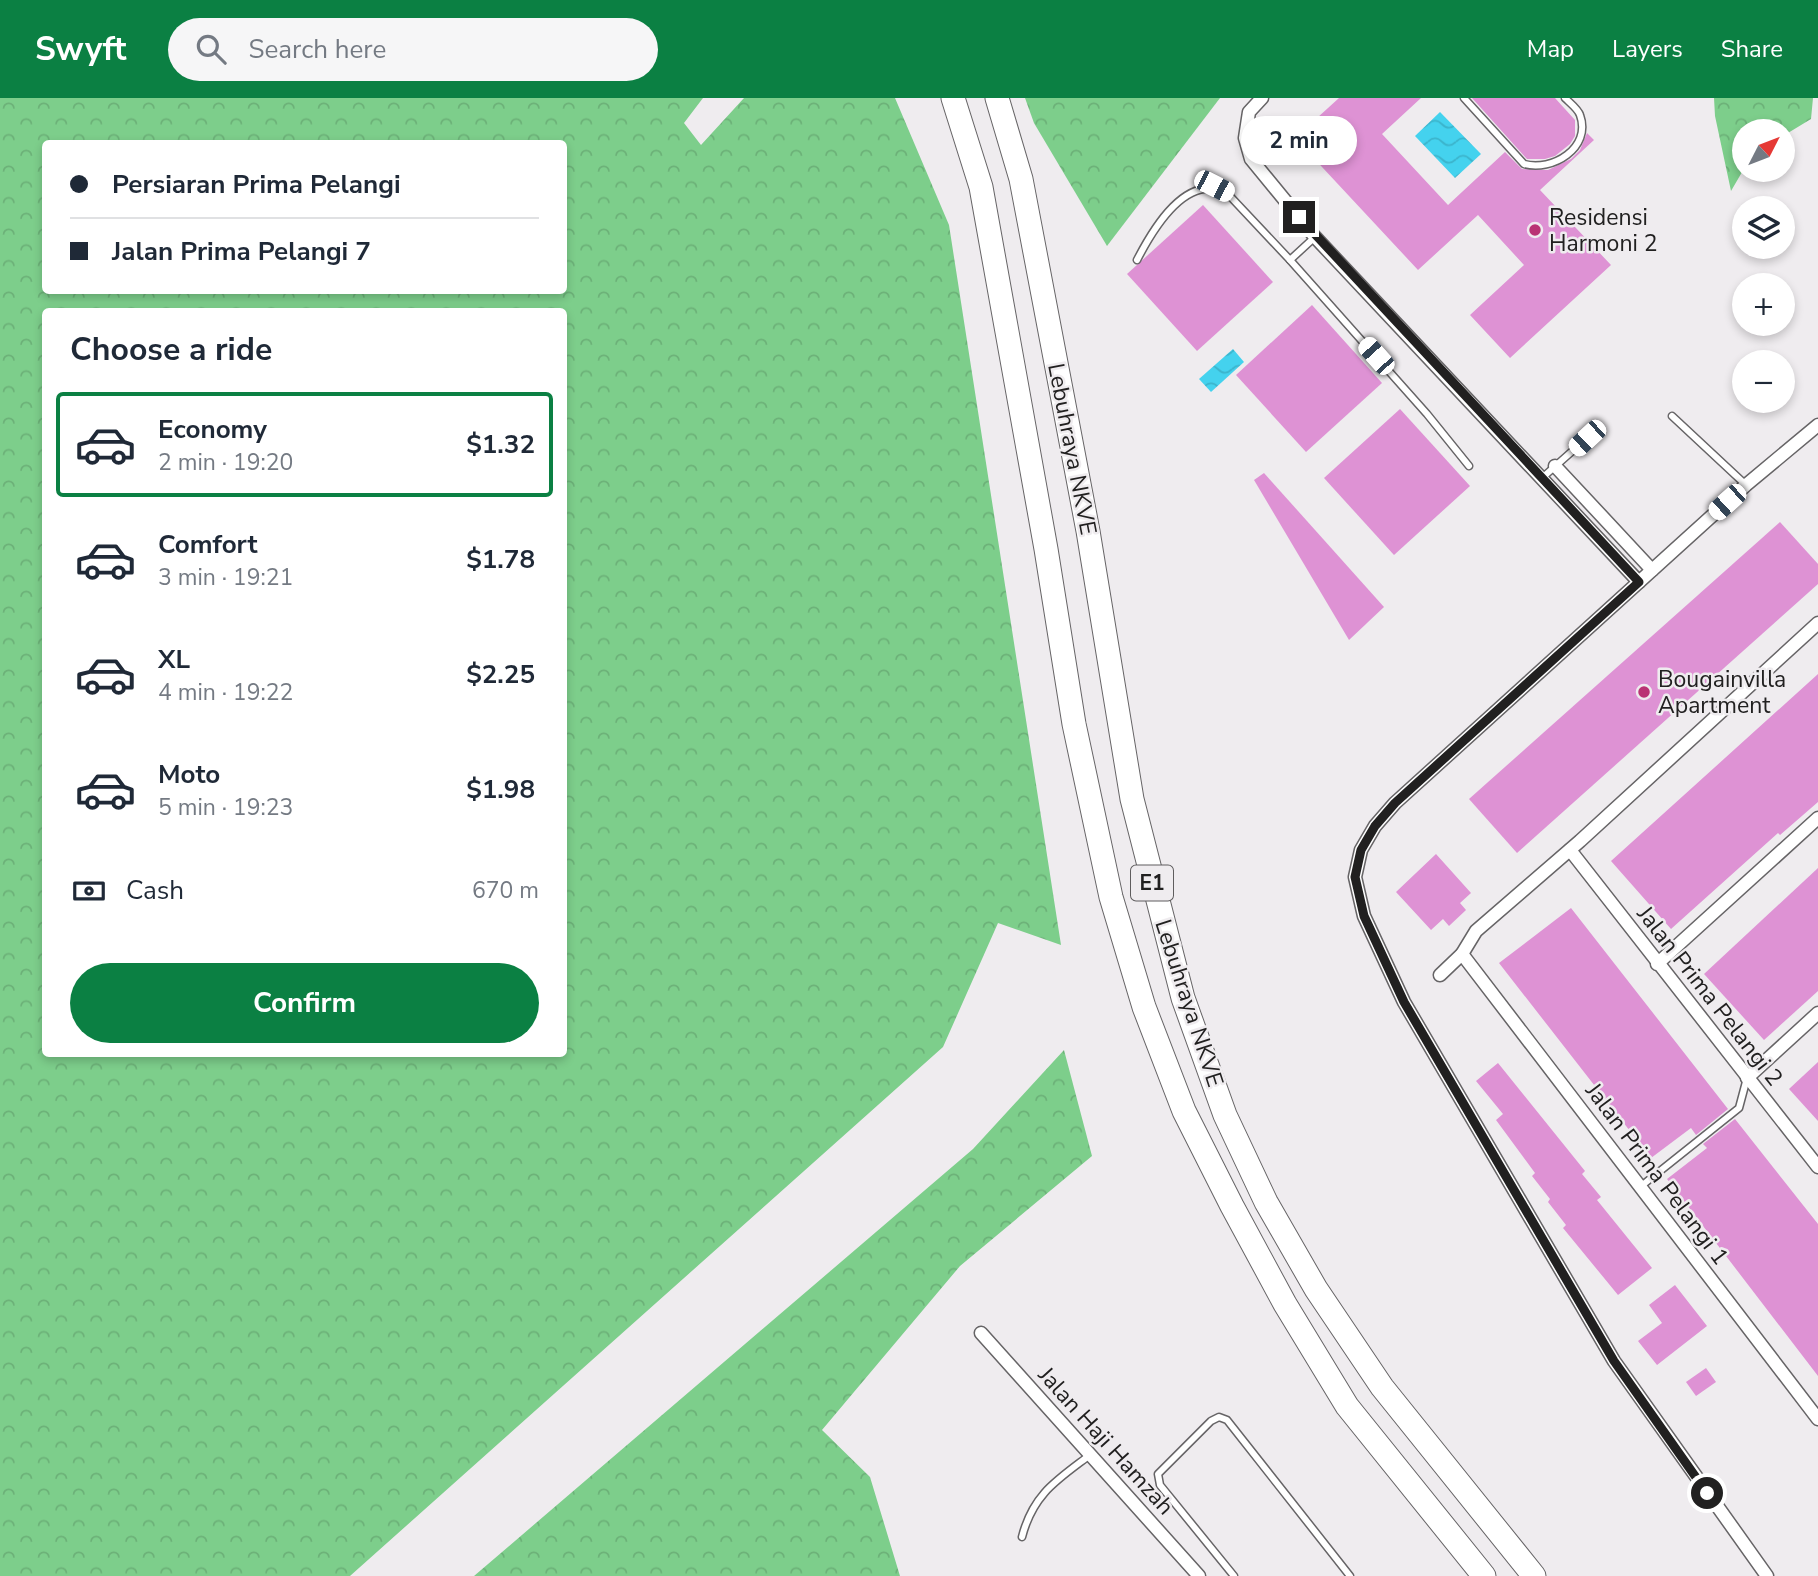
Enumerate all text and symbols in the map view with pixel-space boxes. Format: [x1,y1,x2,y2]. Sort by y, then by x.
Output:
search box [168,18,658,81]
text: Swyft [35,27,126,72]
icon: search [192,30,230,68]
text: Search here [248,32,386,67]
text: Map [1527,33,1574,65]
text: Layers [1612,33,1683,65]
text: Share [1721,33,1783,65]
callout: 2 min [1241,116,1357,164]
north arrow [1732,119,1796,182]
map controls [1732,119,1795,413]
text: 2 min [1269,125,1329,156]
text: Persiaran Prima Pelangi [112,167,401,202]
car [1191,167,1238,205]
button: layers [1732,196,1795,259]
route end [1283,201,1315,233]
place label: Residensi Harmoni 2 [1549,202,1658,259]
marker: Residensi Harmoni 2 [1527,222,1543,238]
text: Jalan Prima Pelangi 7 [112,234,371,269]
button: + [1732,273,1795,336]
text: Choose a ride [70,328,272,371]
car [1355,333,1398,379]
button: − [1732,350,1795,413]
street label: Lebuhraya NKVE [1040,361,1104,537]
text: Economy [158,412,267,447]
icon: car [74,413,137,476]
car [1565,416,1610,460]
text: $1.32 [466,427,535,462]
text: 2 min · 19:20 [158,447,293,478]
car [1705,480,1750,524]
text: Comfort [158,527,258,562]
icon: car [74,528,137,591]
text: $1.78 [466,542,535,577]
text: 3 min · 19:21 [158,562,293,593]
text: XL [158,642,190,677]
icon: car [74,643,137,706]
text: $2.25 [466,657,535,692]
place label: Bougainvilla Apartment [1658,664,1786,721]
text: 4 min · 19:22 [158,677,293,708]
marker: Bougainvilla Apartment [1636,684,1652,700]
text: Moto [158,757,220,792]
icon: car [74,758,137,821]
text: $1.98 [466,772,535,807]
text: 5 min · 19:23 [158,792,293,823]
road number: E1 [1131,866,1173,900]
icon: cash [70,872,108,910]
text: Cash [126,873,184,908]
text: 670 m [472,875,539,906]
street label: Jalan Prima Pelangi 2 [1629,899,1790,1092]
street label: Lebuhraya NKVE [1147,915,1231,1091]
button: Confirm [70,963,539,1043]
street label: Jalan Prima Pelangi 1 [1578,1076,1736,1271]
street label: Jalan Haji Hamzah [1031,1360,1181,1522]
route start [1691,1477,1723,1509]

